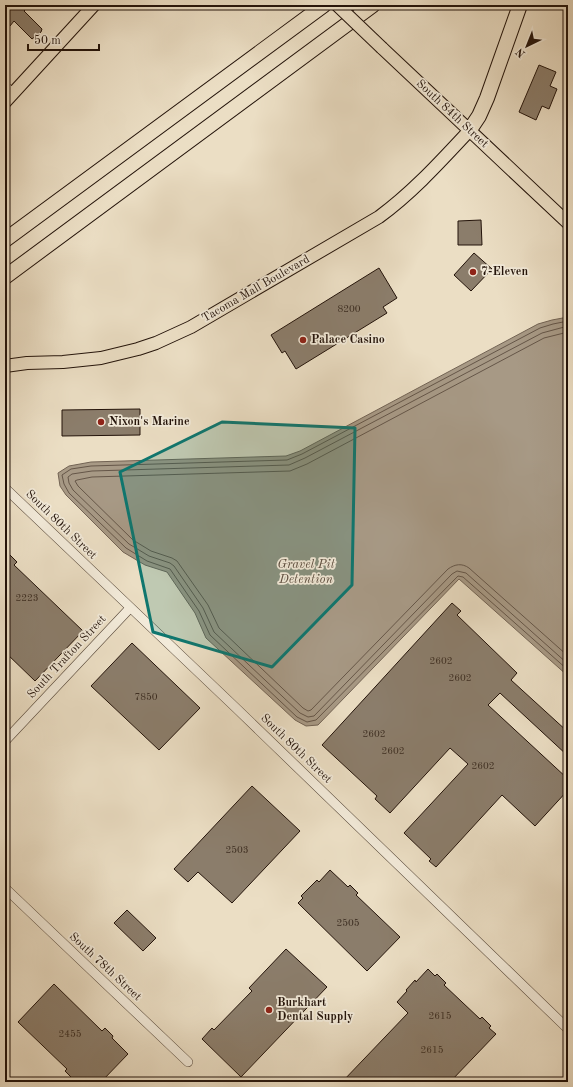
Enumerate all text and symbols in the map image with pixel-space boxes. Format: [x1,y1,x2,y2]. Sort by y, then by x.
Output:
scale bar [28,26,99,52]
north arrow [507,26,547,66]
text: 50 m [34,34,61,47]
text: N [514,45,528,59]
street label: South 84th Street [414,78,490,150]
street label: Tacoma Mall Boulevard [200,253,312,325]
place label: 7-Eleven [481,266,528,278]
marker: 7-Eleven [468,267,478,277]
house number: 8200 [337,304,361,314]
place label: Palace Casino [311,334,385,346]
marker: Palace Casino [298,335,308,345]
place label: Nixon's Marine [109,416,190,428]
marker: Nixon's Marine [96,417,106,427]
street label: South 80th Street [23,488,99,562]
water label: Gravel Pit Detention [277,558,336,586]
house number: 2223 [15,593,39,603]
street label: South Trafton Street [25,613,109,701]
house number: 2602 [429,656,453,666]
house number: 2602 [448,673,472,683]
house number: 7850 [134,692,158,702]
street label: South 80th Street [258,712,334,786]
house number: 2602 [362,729,386,739]
house number: 2602 [381,746,405,756]
house number: 2602 [471,761,495,771]
house number: 2503 [225,845,249,855]
house number: 2505 [336,918,360,928]
street label: South 78th Street [67,931,143,1003]
place label: Burkhart Dental Supply [277,997,353,1023]
marker: Burkhart Dental Supply [264,1005,274,1015]
house number: 2615 [428,1011,452,1021]
house number: 2455 [58,1029,82,1039]
house number: 2615 [420,1045,444,1055]

